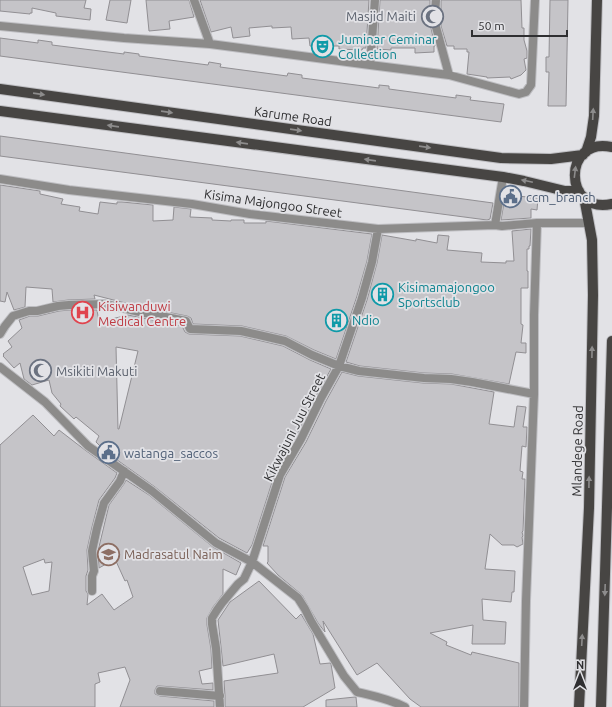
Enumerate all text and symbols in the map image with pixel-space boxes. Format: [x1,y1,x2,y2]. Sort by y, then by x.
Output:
mosque icon: Masjid Maiti [419,3,445,29]
place label: Masjid Maiti [346,9,416,23]
scale bar [472,12,567,38]
text: 50 m [478,19,505,32]
place label: Juminar Ceminar Collection [338,32,437,61]
theatre icon: Juminar Ceminar Collection [309,33,335,59]
one-way arrow [33,91,45,97]
street label: Karume Road [253,104,333,128]
one-way arrow [590,108,597,120]
one-way arrow [161,109,174,115]
one-way arrow [107,123,119,129]
one-way arrow [290,127,302,133]
one-way arrow [236,140,248,146]
one-way arrow [419,144,431,150]
one-way arrow [364,157,377,163]
one-way arrow [572,166,578,178]
one-way arrow [521,178,533,184]
public building icon: ccm_branch [497,184,523,210]
street label: Kisima Majongoo Street [203,186,343,220]
place label: ccm_branch [526,190,596,205]
place label: Kisimamajongoo Sportsclub [398,280,495,309]
building icon: Kisimamajongoo Sportsclub [369,281,395,307]
place label: Kisiwanduwi Medical Centre [98,299,186,328]
hospital icon: Kisiwanduwi Medical Centre [70,300,96,326]
building icon: Ndio [324,307,350,333]
place label: Ndio [352,313,380,327]
one-way arrow [589,345,595,358]
mosque icon: Msikiti Makuti [28,358,54,384]
place label: Msikiti Makuti [56,364,137,378]
street label: Kikwajuni Juu Street [261,371,327,483]
street label: Mlandege Road [569,405,585,497]
public building icon: watanga_saccos [95,440,121,466]
place label: watanga_saccos [124,446,218,461]
one-way arrow [586,476,593,488]
school or university icon: Madrasatul Naim [96,541,122,567]
place label: Madrasatul Naim [124,547,223,561]
one-way arrow [602,584,608,597]
one-way arrow [579,634,586,646]
north arrow [560,655,600,695]
text: N [576,659,584,671]

